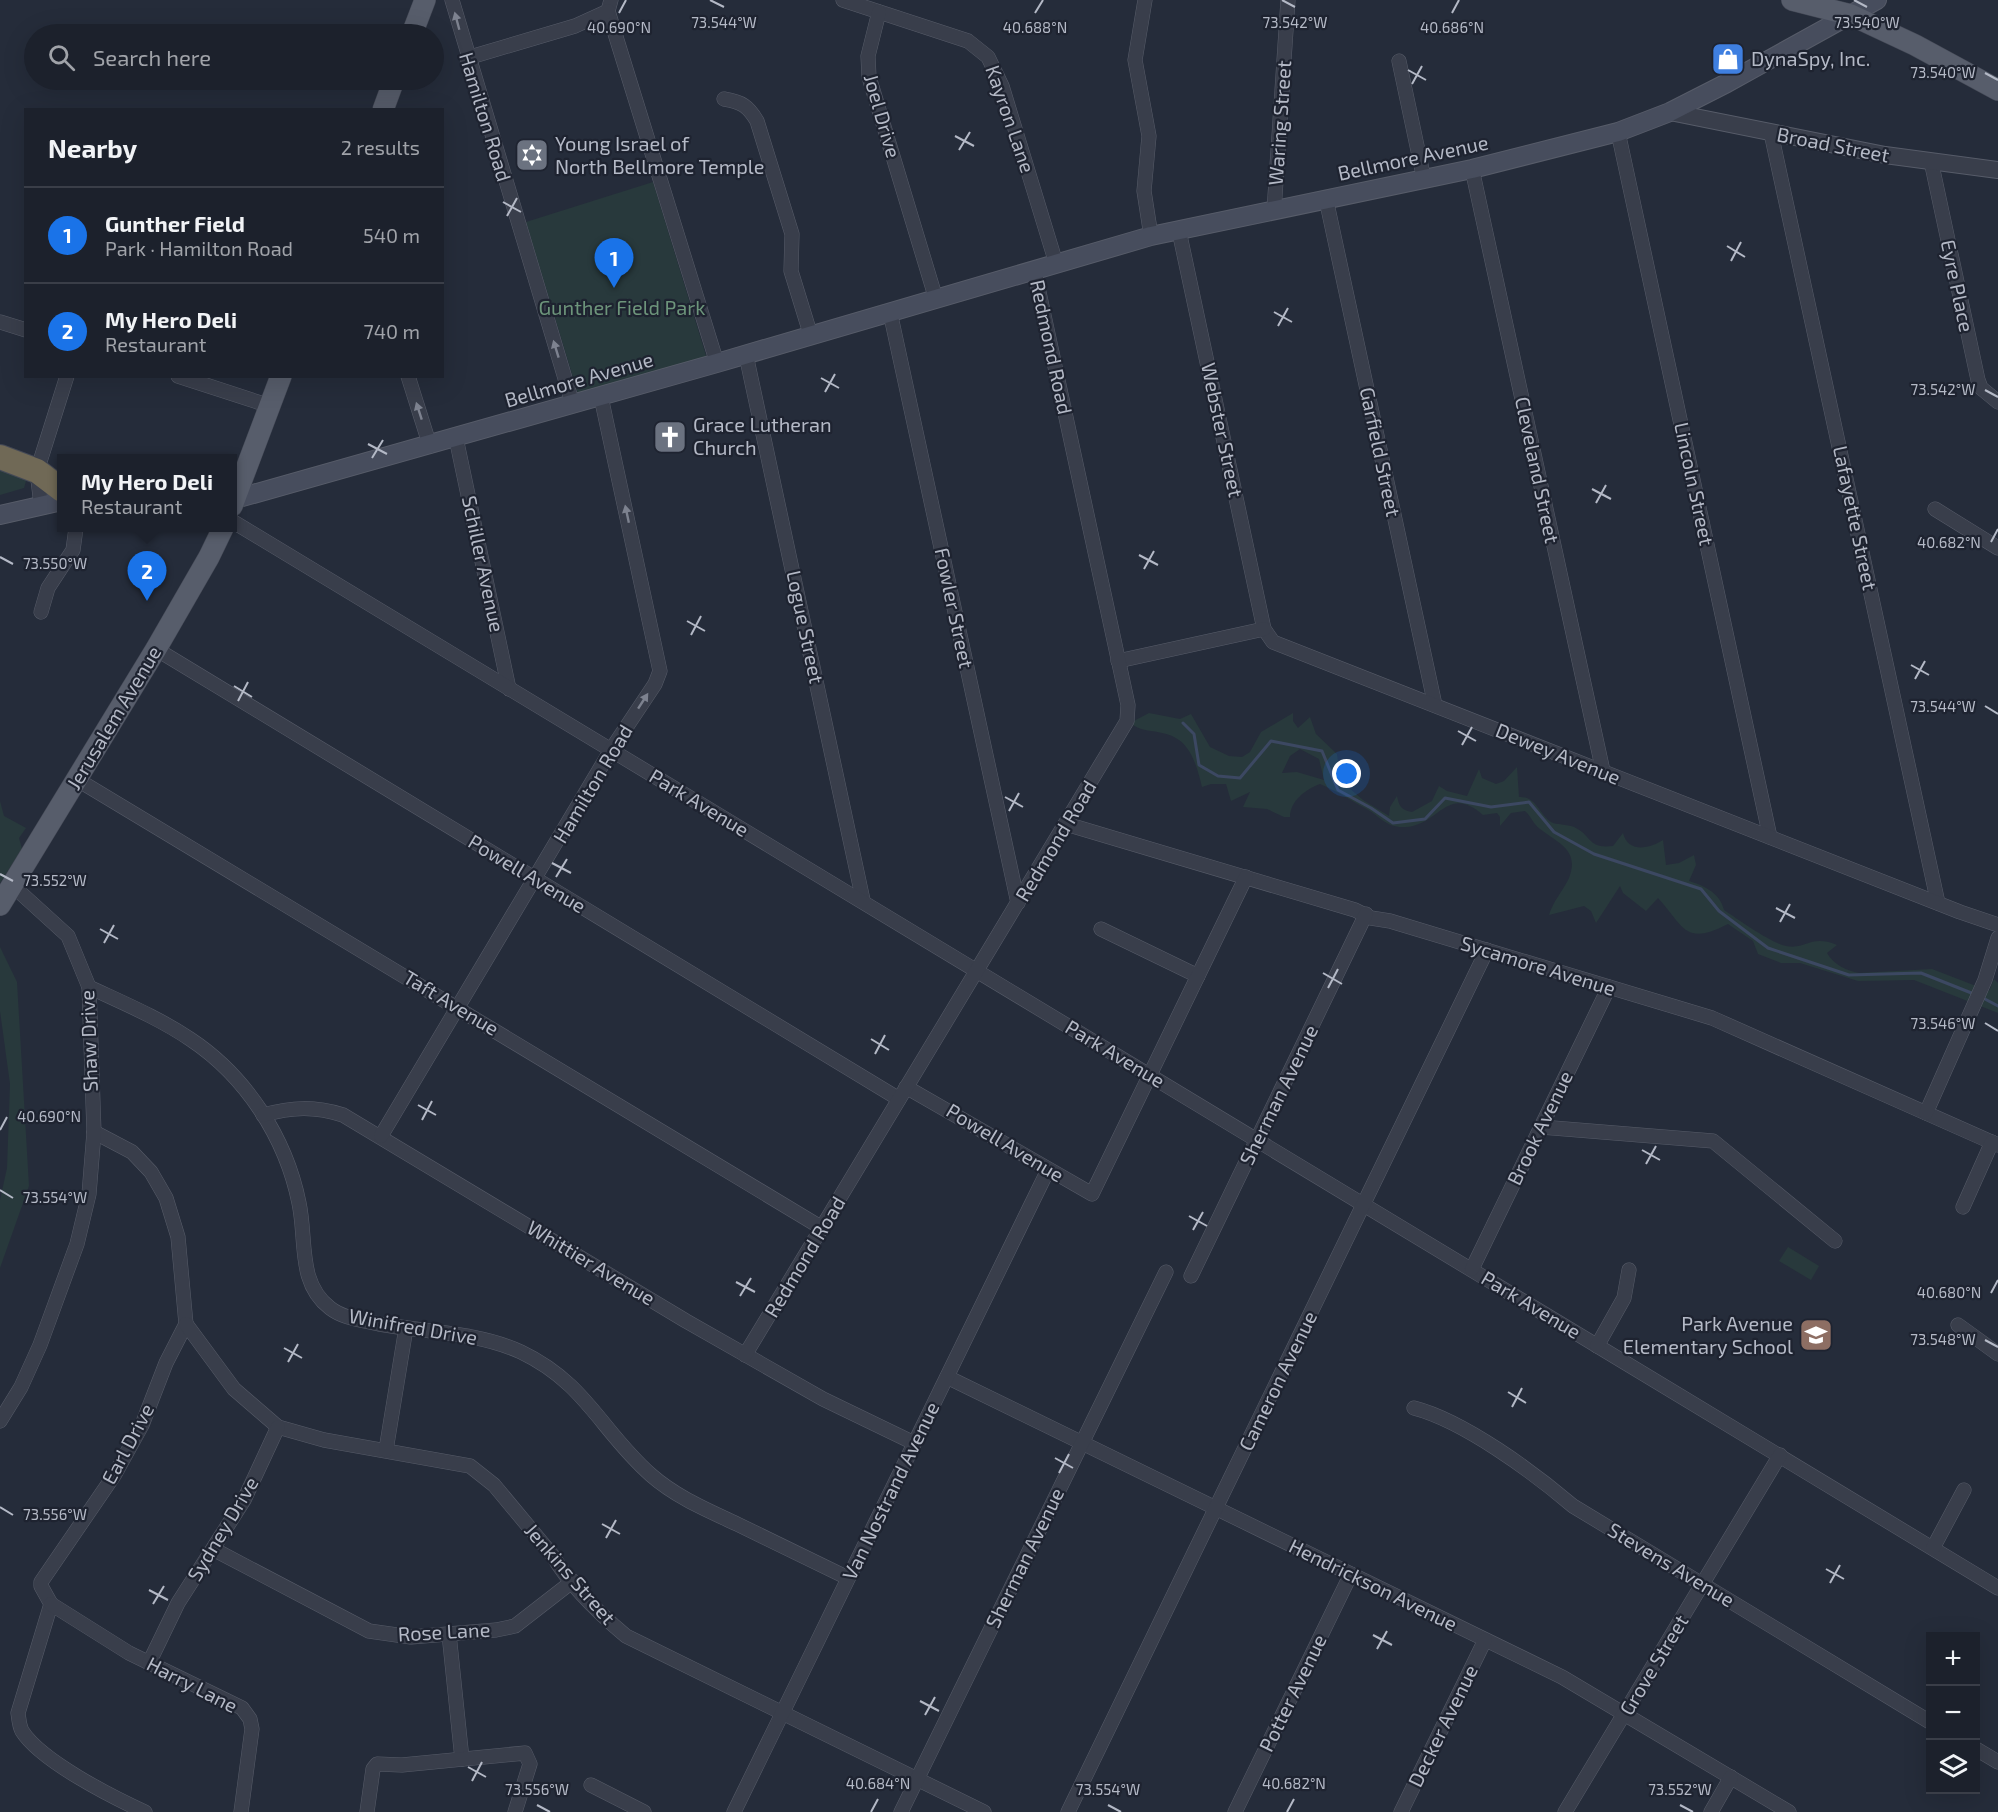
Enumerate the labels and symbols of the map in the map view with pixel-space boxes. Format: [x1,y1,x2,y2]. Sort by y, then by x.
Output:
one-way arrow [452,12,462,31]
text: 73.544°W [691,13,757,31]
text: 73.542°W [1263,13,1327,31]
text: 73.540°W [1834,13,1900,31]
text: 40.690°N [587,18,651,36]
text: 40.688°N [1003,18,1067,36]
text: 40.686°N [1420,18,1484,36]
shop icon: DynaSpy, Inc. [1710,41,1746,77]
place label: DynaSpy, Inc. [1751,46,1870,70]
street label: Hamilton Road [455,49,517,184]
street label: Waring Street [1263,59,1295,186]
street label: Kayron Lane [981,62,1041,176]
text: 73.540°W [1910,63,1976,81]
street label: Joel Drive [860,71,906,161]
street label: Broad Street [1775,121,1892,167]
street label: Bellmore Avenue [1335,129,1490,185]
place label: Young Israel of North Bellmore Temple [555,131,765,178]
synagogue icon: Young Israel of North Bellmore Temple [514,137,550,173]
street label: Eyre Place [1936,237,1979,334]
pin: 1 [594,238,634,288]
street label: Redmond Road [1026,277,1078,416]
park label: Gunther Field Park [539,295,705,319]
one-way arrow [551,340,560,358]
street label: Bellmore Avenue [502,346,656,412]
street label: Webster Street [1197,360,1249,500]
text: 73.542°W [1911,380,1975,398]
street label: Garfield Street [1356,385,1407,519]
street label: Cleveland Street [1511,394,1565,546]
one-way arrow [414,402,423,420]
place label: Grace Lutheran Church [693,412,832,459]
church icon: Grace Lutheran Church [652,419,688,455]
street label: Lincoln Street [1670,420,1720,548]
street label: Lafayette Street [1829,443,1883,593]
street label: Schiller Avenue [458,493,510,634]
one-way arrow [621,505,631,523]
text: 40.682°N [1917,533,1981,551]
street label: Fowler Street [930,545,980,671]
pin: 2 [128,552,166,601]
text: 73.550°W [23,554,87,572]
street label: Logue Street [782,568,830,686]
street label: Jerusalem Avenue [61,641,165,794]
one-way arrow [638,693,649,710]
text: 73.544°W [1910,697,1976,715]
street label: Dewey Avenue [1493,717,1624,789]
street label: Hamilton Road [547,720,637,847]
your location [1332,759,1361,788]
street label: Park Avenue [645,763,754,841]
street label: Redmond Road [1010,776,1101,905]
street label: Powell Avenue [465,829,590,918]
text: 73.552°W [23,871,87,889]
street label: Sycamore Avenue [1458,930,1619,1000]
street label: Taft Avenue [399,964,504,1040]
street label: Shaw Drive [74,990,102,1092]
street label: Park Avenue [1061,1014,1170,1092]
text: 73.546°W [1911,1014,1975,1032]
street label: Sherman Avenue [1234,1021,1322,1168]
street label: Brook Avenue [1501,1067,1577,1188]
street label: Powell Avenue [943,1098,1068,1187]
text: 40.690°N [17,1107,81,1125]
text: 73.554°W [23,1188,87,1206]
street label: Redmond Road [759,1192,850,1321]
street label: Whittier Avenue [523,1214,660,1310]
street label: Park Avenue [1477,1265,1586,1343]
text: 40.680°N [1917,1283,1981,1301]
street label: Winifred Drive [347,1303,479,1349]
street label: Cameron Avenue [1233,1307,1321,1454]
place label: Park Avenue Elementary School [1623,1311,1793,1358]
school or university icon: Park Avenue Elementary School [1798,1317,1834,1353]
text: 73.548°W [1910,1330,1976,1348]
street label: Van Nostrand Avenue [837,1398,944,1583]
street label: Earl Drive [96,1399,158,1488]
street label: Sydney Drive [182,1472,263,1585]
street label: Sherman Avenue [980,1484,1068,1631]
text: 73.556°W [23,1505,87,1523]
street label: Stevens Avenue [1604,1517,1739,1611]
street label: Jenkins Street [520,1518,621,1629]
street label: Hendrickson Avenue [1285,1533,1462,1635]
street label: Grove Street [1614,1610,1693,1719]
street label: Rose Lane [397,1617,491,1645]
street label: Potter Avenue [1253,1630,1331,1755]
street label: Harry Lane [143,1651,242,1717]
street label: Decker Avenue [1402,1661,1482,1791]
text: 40.684°N [846,1774,910,1792]
text: 40.682°N [1262,1774,1326,1792]
text: 73.556°W [505,1780,569,1798]
text: 73.554°W [1076,1780,1140,1798]
text: 73.552°W [1648,1780,1712,1798]

